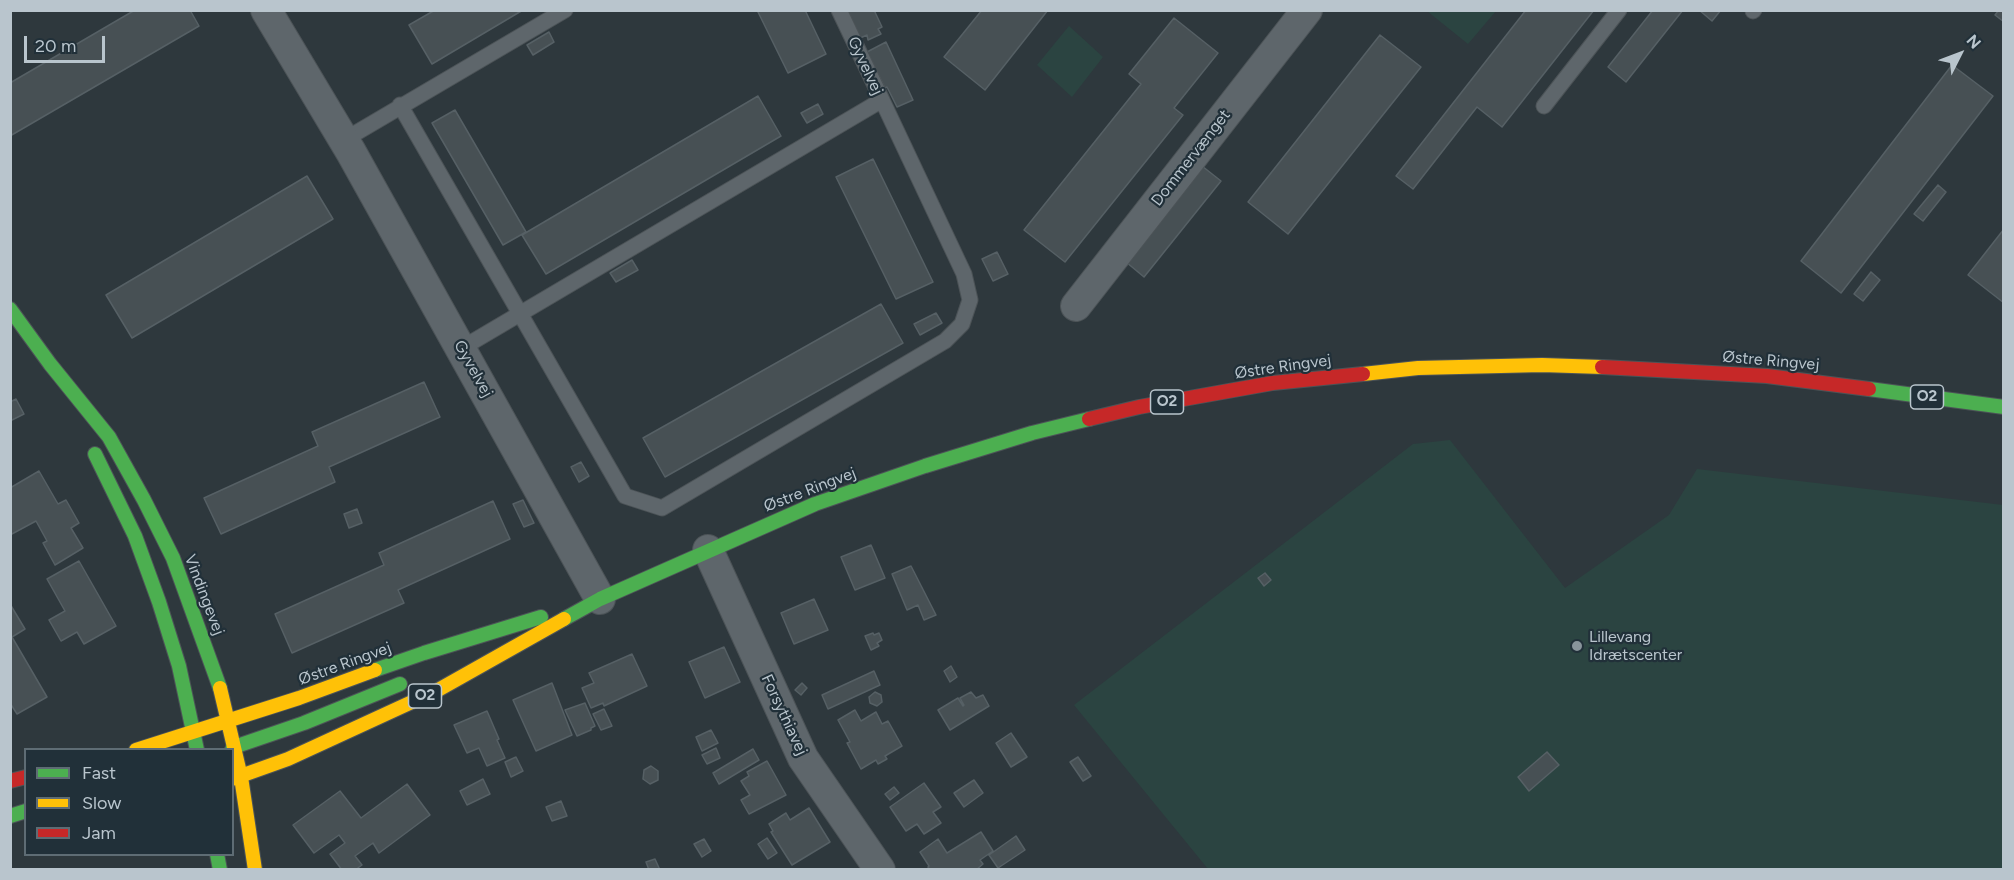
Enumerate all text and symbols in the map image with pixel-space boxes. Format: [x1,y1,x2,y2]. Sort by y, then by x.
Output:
scale bar [27,24,108,62]
north arrow [1930,24,1990,84]
text: N [1963,31,1985,53]
street label: Gyvelvej [843,34,887,98]
text: 20 m [35,35,76,57]
street label: Dommervænget [1147,106,1235,210]
street label: Gyvelvej [450,337,496,401]
street label: Østre Ringvej [1722,347,1820,375]
street label: Østre Ringvej [1233,351,1333,383]
road number: O2 [1910,385,1944,409]
road number: O2 [1150,390,1184,414]
street label: Østre Ringvej [761,464,859,516]
street label: Vindingevej [180,552,228,638]
place label: Lillevang Idrætscenter [1589,627,1682,665]
street label: Østre Ringvej [296,638,394,690]
marker: Lillevang Idrætscenter [1570,639,1584,653]
street label: Forsythiavej [757,671,811,759]
road number: O2 [408,684,442,708]
legend [24,748,234,856]
text: Fast [82,762,116,784]
text: Slow [82,792,121,814]
text: Jam [82,822,116,844]

